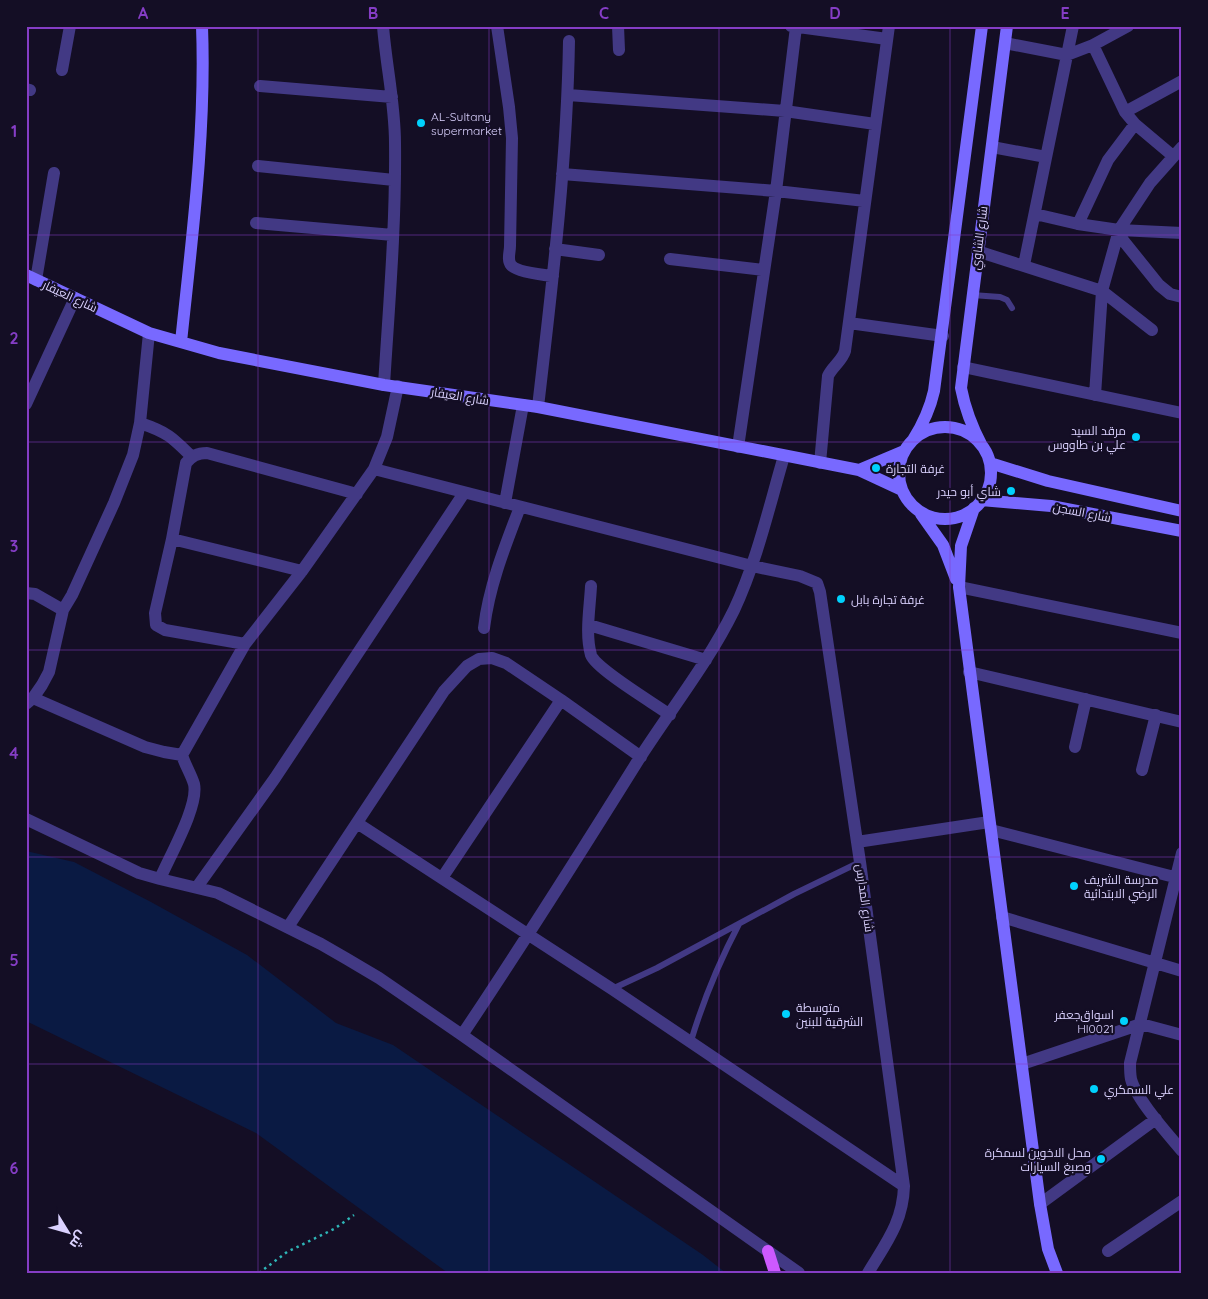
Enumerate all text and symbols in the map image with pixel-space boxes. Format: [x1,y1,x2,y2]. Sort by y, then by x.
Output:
text: A [138,3,149,23]
text: B [368,3,378,23]
text: C [599,3,609,23]
text: D [829,3,841,23]
text: E [1060,3,1070,23]
place label: AL-Sultany supermarket [431,109,502,138]
marker: AL-Sultany supermarket [415,117,427,129]
text: 1 [11,121,17,141]
street label: شارع الشاوي [968,205,993,271]
street label: شارع العيفار [39,276,100,316]
text: 2 [9,328,19,348]
street label: شارع العيفار [429,384,490,409]
place label: مرقد السيد علي بن طاووس [1048,423,1126,455]
marker: مرقد السيد علي بن طاووس [1130,431,1142,443]
place label: غرفة التجارة [886,461,945,476]
marker: غرفة التجارة [870,462,882,474]
place label: شاي أبو حيدر [936,484,1001,502]
marker: شاي أبو حيدر [1005,485,1017,497]
street label: شارع السجن [1051,499,1112,526]
text: 3 [10,536,18,556]
place label: غرفة تجارة بابل [851,592,925,607]
marker: غرفة تجارة بابل [835,593,847,605]
text: 4 [9,743,19,763]
street label: شارع المدارس [852,863,877,933]
place label: مدرسة الشريف الرضي الابتدائية [1084,872,1159,904]
marker: مدرسة الشريف الرضي الابتدائية [1068,880,1080,892]
text: 5 [9,950,19,970]
place label: متوسطة الشرقية للبنين [796,1000,863,1029]
place label: اسواق‌جعفر Hl0021 [1054,1007,1114,1036]
marker: متوسطة الشرقية للبنين [780,1008,792,1020]
marker: اسواق‌جعفر Hl0021 [1118,1015,1130,1027]
place label: علي السمكري [1104,1082,1174,1100]
marker: علي السمكري [1088,1083,1100,1095]
place label: محل الاخوين لسمكرة وصبغ السيارات [985,1145,1091,1175]
marker: محل الاخوين لسمكرة وصبغ السيارات [1095,1153,1107,1165]
text: 6 [10,1158,19,1178]
north arrow [42,1206,92,1256]
text: ش [66,1227,91,1252]

